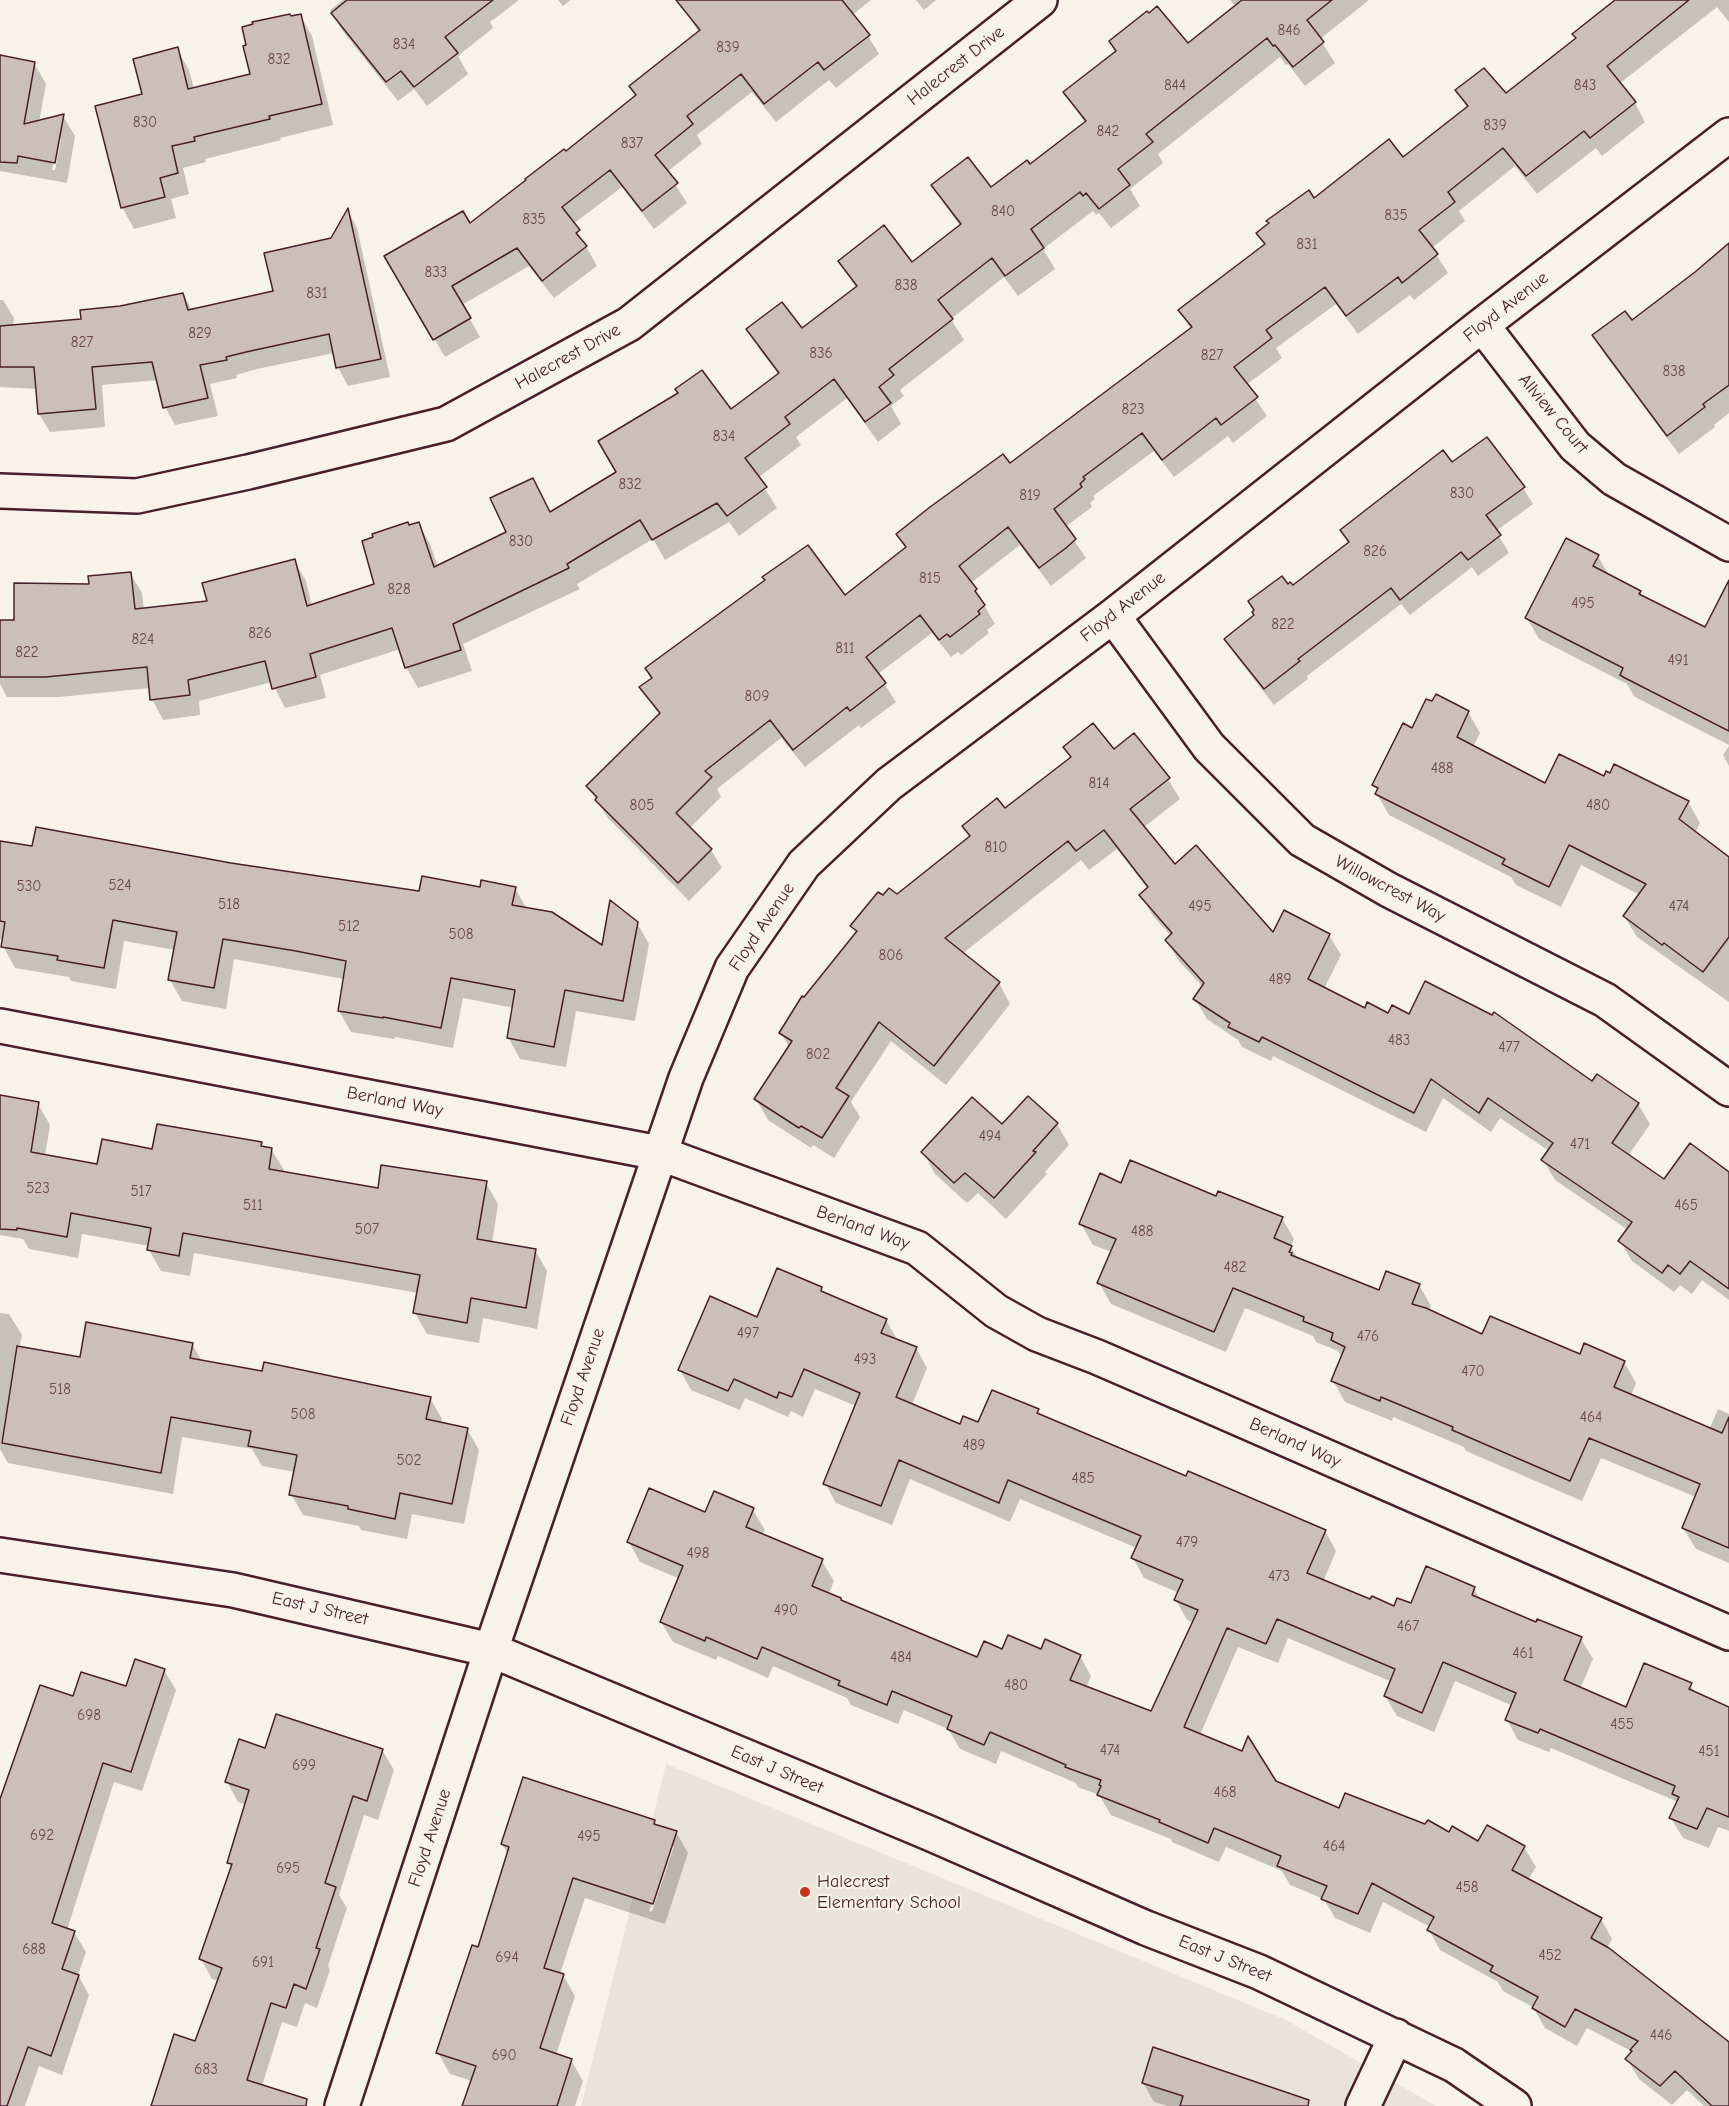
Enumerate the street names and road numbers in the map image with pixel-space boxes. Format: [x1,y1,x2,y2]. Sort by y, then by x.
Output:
street label: Halecrest Drive [903,21,1009,111]
street label: Floyd Avenue [1459,267,1553,347]
street label: Halecrest Drive [512,319,624,395]
street label: Allview Court [1513,370,1593,458]
street label: Floyd Avenue [1076,567,1170,647]
street label: Willowcrest Way [1331,851,1449,927]
street label: Floyd Avenue [725,879,799,975]
street label: Berland Way [345,1082,445,1122]
street label: Berland Way [813,1201,913,1255]
street label: Floyd Avenue [556,1325,610,1429]
street label: Berland Way [1246,1413,1344,1473]
street label: East J Street [270,1587,370,1631]
street label: East J Street [728,1741,826,1799]
street label: Floyd Avenue [404,1786,456,1890]
street label: East J Street [1175,1931,1275,1987]

